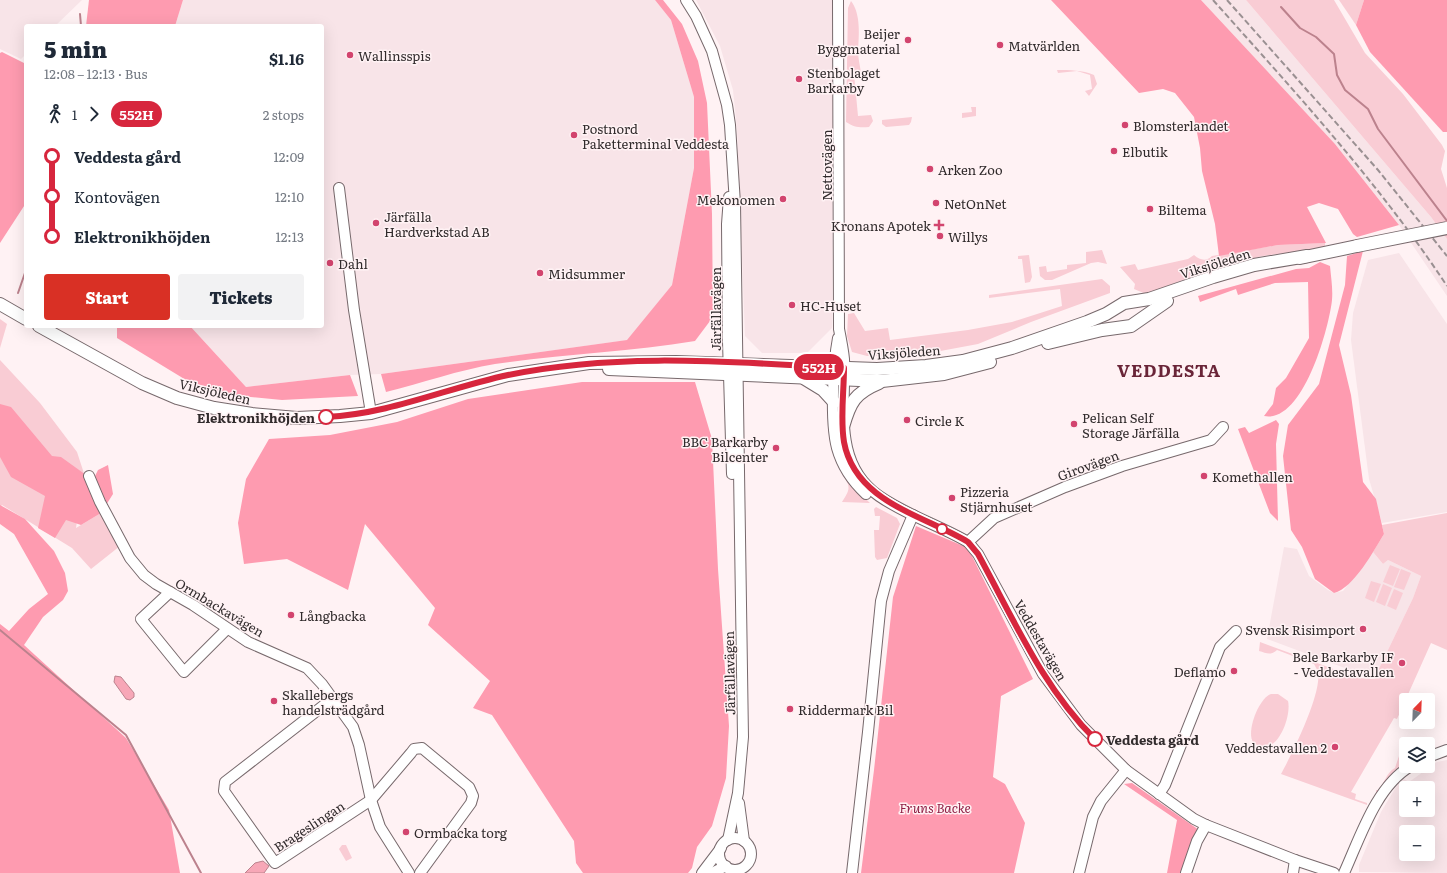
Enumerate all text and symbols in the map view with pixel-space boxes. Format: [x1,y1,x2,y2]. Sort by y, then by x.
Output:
place label: Beijer Byggmaterial [817,24,901,58]
text: 5 min [44,32,107,65]
marker: Beijer Byggmaterial [903,35,913,45]
place label: Matvärlden [1008,36,1081,55]
marker: Matvärlden [995,40,1005,50]
place label: Wallinsspis [358,46,431,65]
text: $1.16 [269,47,304,70]
marker: Wallinsspis [345,50,355,60]
place label: Stenbolaget Barkarby [807,63,881,97]
text: 12:08 – 12:13 · Bus [44,64,147,83]
marker: Stenbolaget Barkarby [794,74,804,84]
icon: walk [44,103,66,125]
icon: forward [83,103,105,125]
text: 552H [119,104,154,124]
text: 1 [72,105,77,124]
text: 2 stops [263,105,304,124]
place label: Blomsterlandet [1133,116,1229,135]
place label: Postnord Paketterminal Veddesta [582,119,729,153]
marker: Blomsterlandet [1120,120,1130,130]
street label: Nettovägen [817,129,836,201]
marker: Postnord Paketterminal Veddesta [569,130,579,140]
place label: Elbutik [1122,142,1169,161]
text: Veddesta gård [74,145,181,168]
marker: Elbutik [1109,146,1119,156]
text: 12:09 [273,147,304,166]
place label: Arken Zoo [938,160,1003,179]
marker: Arken Zoo [925,164,935,174]
text: Kontovägen [74,185,160,208]
text: 12:10 [275,187,304,206]
place label: Mekonomen [697,190,775,209]
marker: Mekonomen [778,194,788,204]
place label: NetOnNet [944,194,1007,213]
marker: NetOnNet [931,198,941,208]
place label: Biltema [1158,200,1207,219]
marker: Biltema [1145,204,1155,214]
place label: Järfälla Hardverkstad AB [384,207,490,241]
place label: Kronans Apotek [831,216,932,235]
marker: Järfälla Hardverkstad AB [371,218,381,228]
marker: Kronans Apotek [934,220,944,230]
text: Elektronikhöjden [74,225,210,248]
text: 12:13 [275,227,304,246]
place label: Willys [948,227,988,246]
marker: Willys [935,231,945,241]
street label: Viksjöleden [1177,243,1253,283]
place label: Dahl [338,254,369,273]
marker: Dahl [325,258,335,268]
place label: Midsummer [548,264,626,283]
street label: Järfällavägen [706,267,725,351]
marker: Midsummer [535,268,545,278]
button: Start [44,274,170,320]
button: Tickets [178,274,304,320]
place label: HC-Huset [800,296,862,315]
marker: HC-Huset [787,300,797,310]
street label: Viksjöleden [867,340,941,364]
line badge: 552H [791,354,847,380]
text: 552H [802,357,836,377]
district label: VEDDESTA [1117,357,1221,382]
street label: Viksjöleden [177,374,253,409]
place label: Elektronikhöjden [197,408,315,427]
place label: Pelican Self Storage Järfälla [1082,408,1180,442]
marker: Elektronikhöjden [318,409,334,425]
place label: Circle K [915,411,964,430]
marker: Circle K [902,415,912,425]
marker: Pelican Self Storage Järfälla [1069,419,1079,429]
place label: BBC Barkarby Bilcenter [682,432,769,466]
marker: BBC Barkarby Bilcenter [771,443,781,453]
street label: Girovägen [1055,445,1122,485]
place label: Komethallen [1212,467,1293,486]
marker: Komethallen [1199,471,1209,481]
place label: Pizzeria Stjärnhuset [960,482,1033,516]
marker: Pizzeria Stjärnhuset [947,493,957,503]
unlabelled marker [936,523,948,535]
street label: Ormbackavägen [172,573,268,641]
street label: Veddestavägen [1010,596,1072,685]
place label: Långbacka [299,606,366,625]
marker: Långbacka [286,610,296,620]
place label: Svensk Risimport [1245,620,1356,639]
marker: Svensk Risimport [1358,624,1368,634]
street label: Järfällavägen [719,630,739,715]
place label: Bele Barkarby IF - Veddestavallen [1292,647,1394,681]
marker: Bele Barkarby IF - Veddestavallen [1397,658,1407,668]
place label: Deflamo [1174,662,1226,681]
marker: Deflamo [1229,666,1239,676]
place label: Skallebergs handelsträdgård [282,685,385,719]
north arrow [1399,693,1435,729]
map controls [1399,693,1435,861]
marker: Skallebergs handelsträdgård [269,696,279,706]
place label: Riddermark Bil [798,700,894,719]
marker: Riddermark Bil [785,704,795,714]
place label: Veddesta gård [1106,730,1199,749]
marker: Veddesta gård [1087,731,1103,747]
button: layers [1399,737,1435,773]
place label: Veddestavallen 2 [1225,738,1327,757]
marker: Veddestavallen 2 [1330,742,1340,752]
button: + [1399,781,1435,817]
street label: Brageslingan [270,796,348,856]
park label: Fruns Backe [899,798,971,817]
place label: Ormbacka torg [414,823,508,842]
button: − [1399,825,1435,861]
marker: Ormbacka torg [401,827,411,837]

